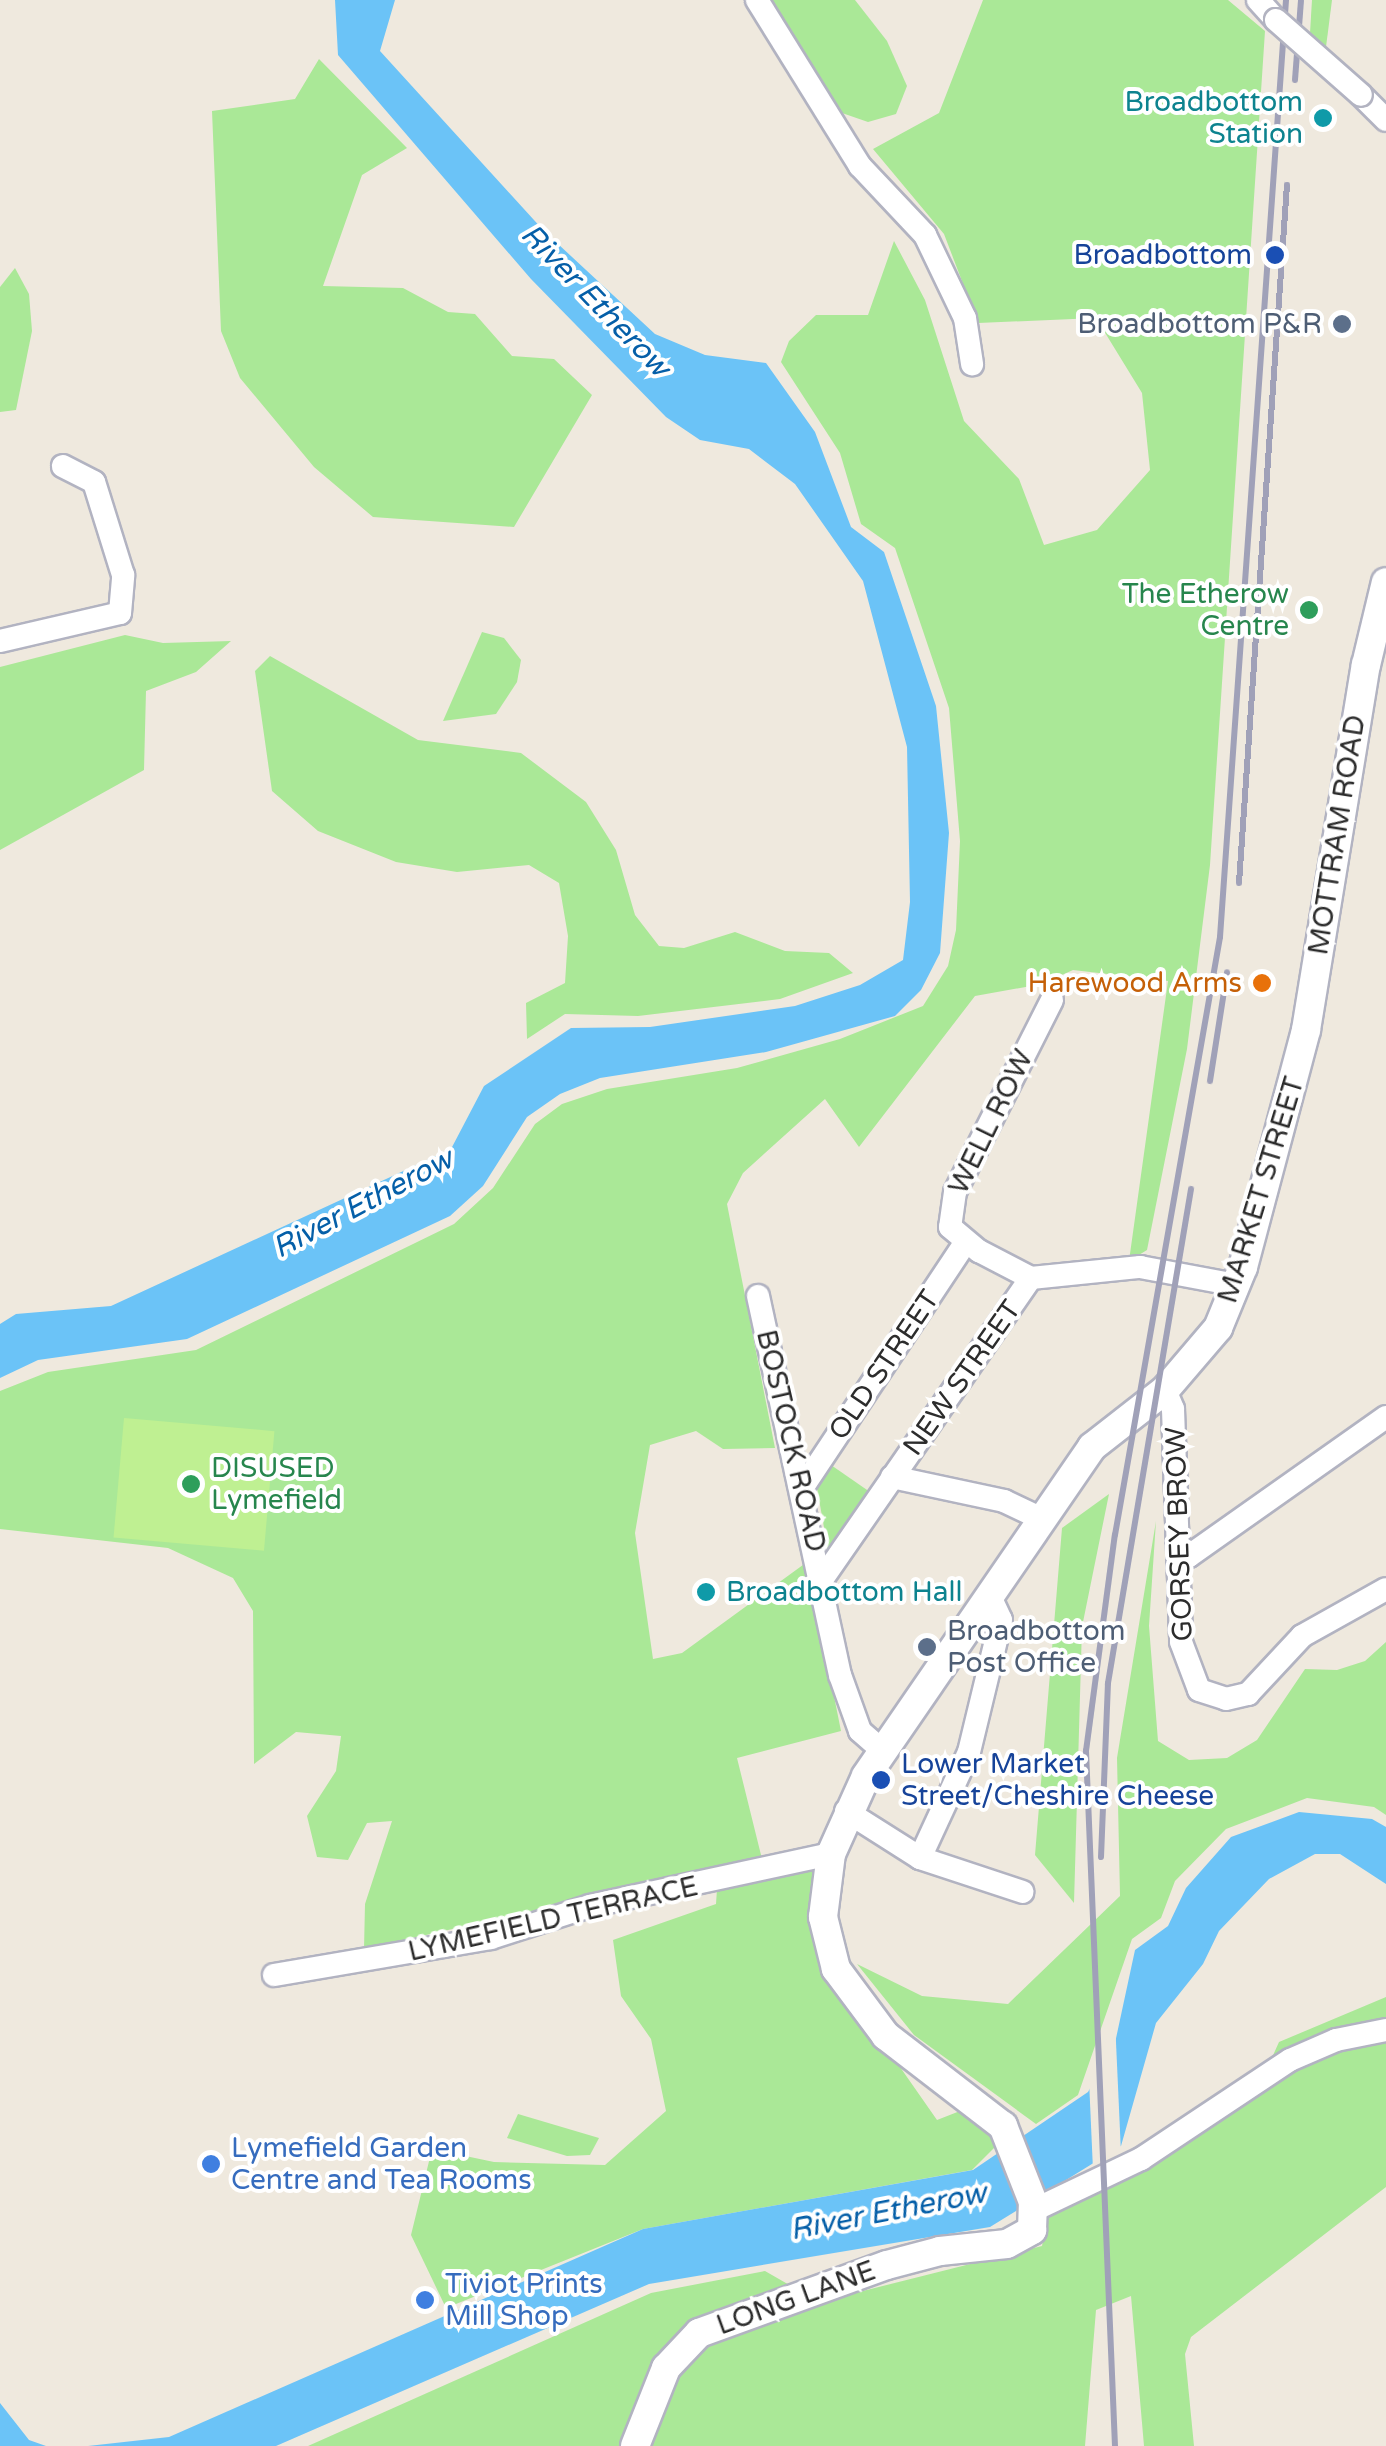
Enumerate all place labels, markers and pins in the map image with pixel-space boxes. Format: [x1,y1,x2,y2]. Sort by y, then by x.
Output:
place label: Broadbottom Station [1125,85,1303,151]
marker: Broadbottom Station [1312,107,1334,129]
place label: Broadbottom [1074,238,1252,272]
marker: Broadbottom [1262,242,1288,268]
place label: Broadbottom P&R [1077,307,1322,341]
marker: Broadbottom P&R [1331,313,1353,335]
place label: The Etherow Centre [1122,577,1289,643]
marker: The Etherow Centre [1298,599,1320,621]
place label: Harewood Arms [1028,966,1242,1000]
marker: Harewood Arms [1251,972,1273,994]
place label: DISUSED Lymefield [211,1451,342,1517]
marker: DISUSED Lymefield [180,1473,202,1495]
place label: Broadbottom Hall [726,1575,963,1609]
marker: Broadbottom Hall [695,1581,717,1603]
place label: Broadbottom Post Office [947,1614,1125,1680]
marker: Broadbottom Post Office [916,1636,938,1658]
place label: Lower Market Street/Cheshire Cheese [901,1747,1214,1813]
marker: Lower Market Street/Cheshire Cheese [870,1769,892,1791]
place label: Lymefield Garden Centre and Tea Rooms [231,2131,532,2197]
marker: Lymefield Garden Centre and Tea Rooms [200,2153,222,2175]
place label: Tiviot Prints Mill Shop [445,2267,603,2333]
marker: Tiviot Prints Mill Shop [414,2289,436,2311]

